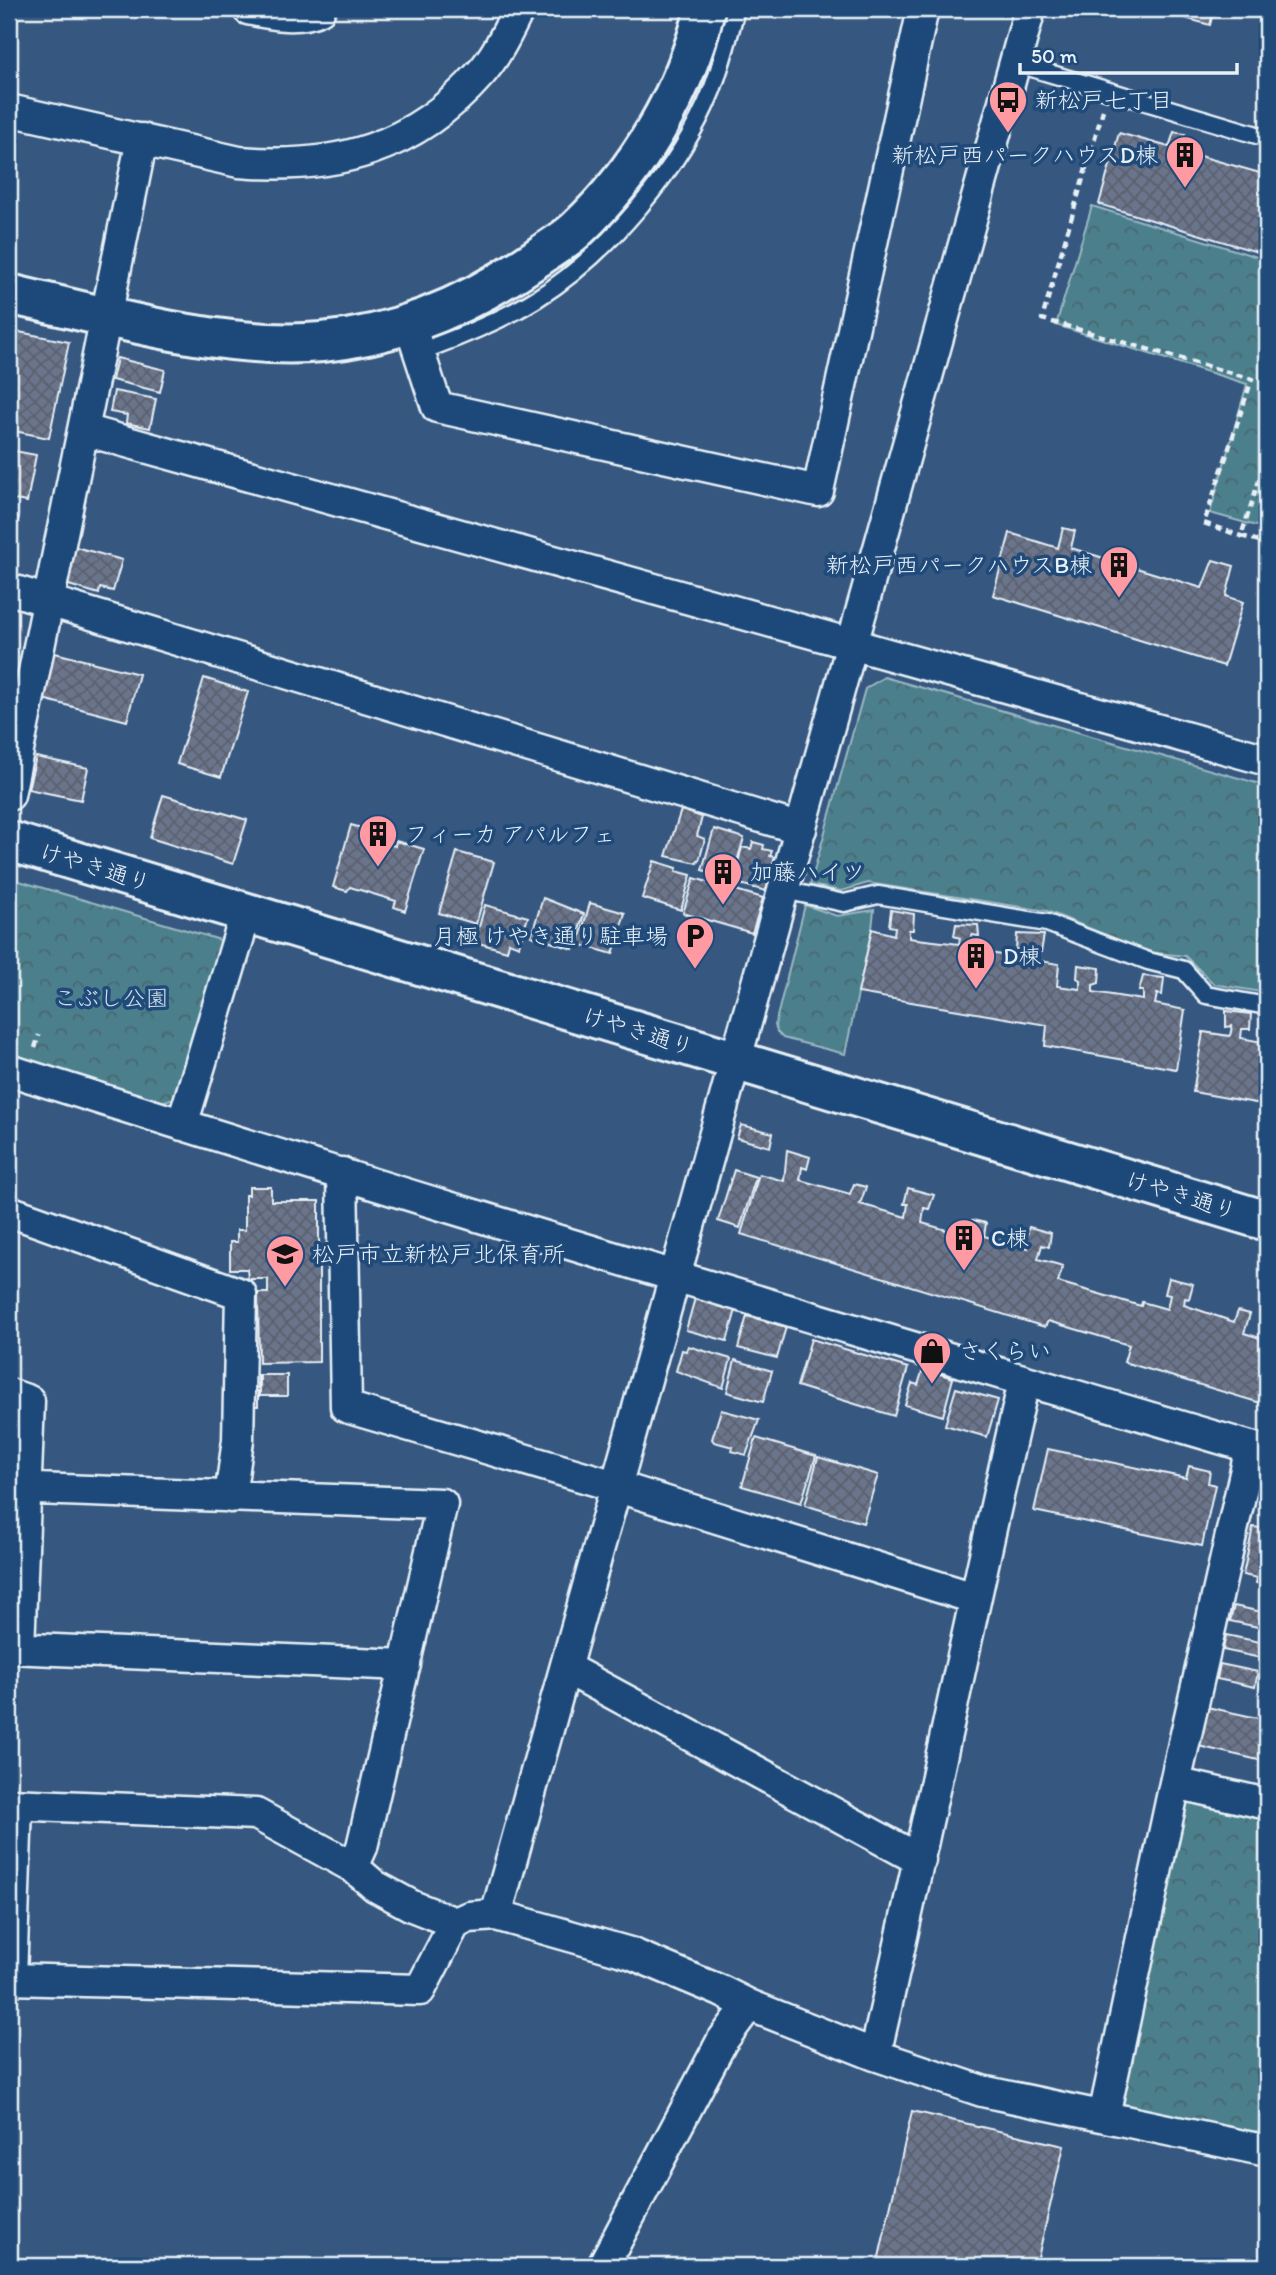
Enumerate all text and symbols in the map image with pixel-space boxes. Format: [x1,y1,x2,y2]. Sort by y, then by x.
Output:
scale bar [1020,32,1238,76]
text: 50 m [1031,43,1078,68]
bus stop icon: 新松戸七丁目 [987,79,1029,134]
place label: 新松戸七丁目 [1035,86,1173,114]
building icon: 新松戸西パークハウスD棟 [1164,134,1206,189]
place label: 新松戸西パークハウスD棟 [892,141,1158,169]
building icon: 新松戸西パークハウスB棟 [1098,544,1140,599]
place label: 新松戸西パークハウスB棟 [826,551,1092,579]
building icon: フィーカ アパルフェ [357,813,399,868]
place label: フィーカ アパルフェ [405,820,616,848]
street label: けやき通り [36,837,154,897]
building icon: 加藤ハイツ [702,851,744,906]
place label: 加藤ハイツ [750,858,865,886]
parking icon: 月極 けやき通り駐車場 [674,915,716,970]
place label: 月極 けやき通り駐車場 [433,922,668,950]
building icon: D棟 [955,935,997,990]
place label: D棟 [1003,942,1041,970]
park label: こぶし公園 [54,984,169,1012]
street label: けやき通り [579,1001,697,1061]
street label: けやき通り [1122,1165,1240,1225]
building icon: C棟 [943,1217,985,1272]
place label: C棟 [991,1224,1029,1252]
school or university icon: 松戸市立新松戸北保育所 [264,1233,306,1288]
place label: 松戸市立新松戸北保育所 [312,1240,565,1268]
shop icon: さくらい [911,1330,953,1385]
place label: さくらい [959,1337,1051,1365]

